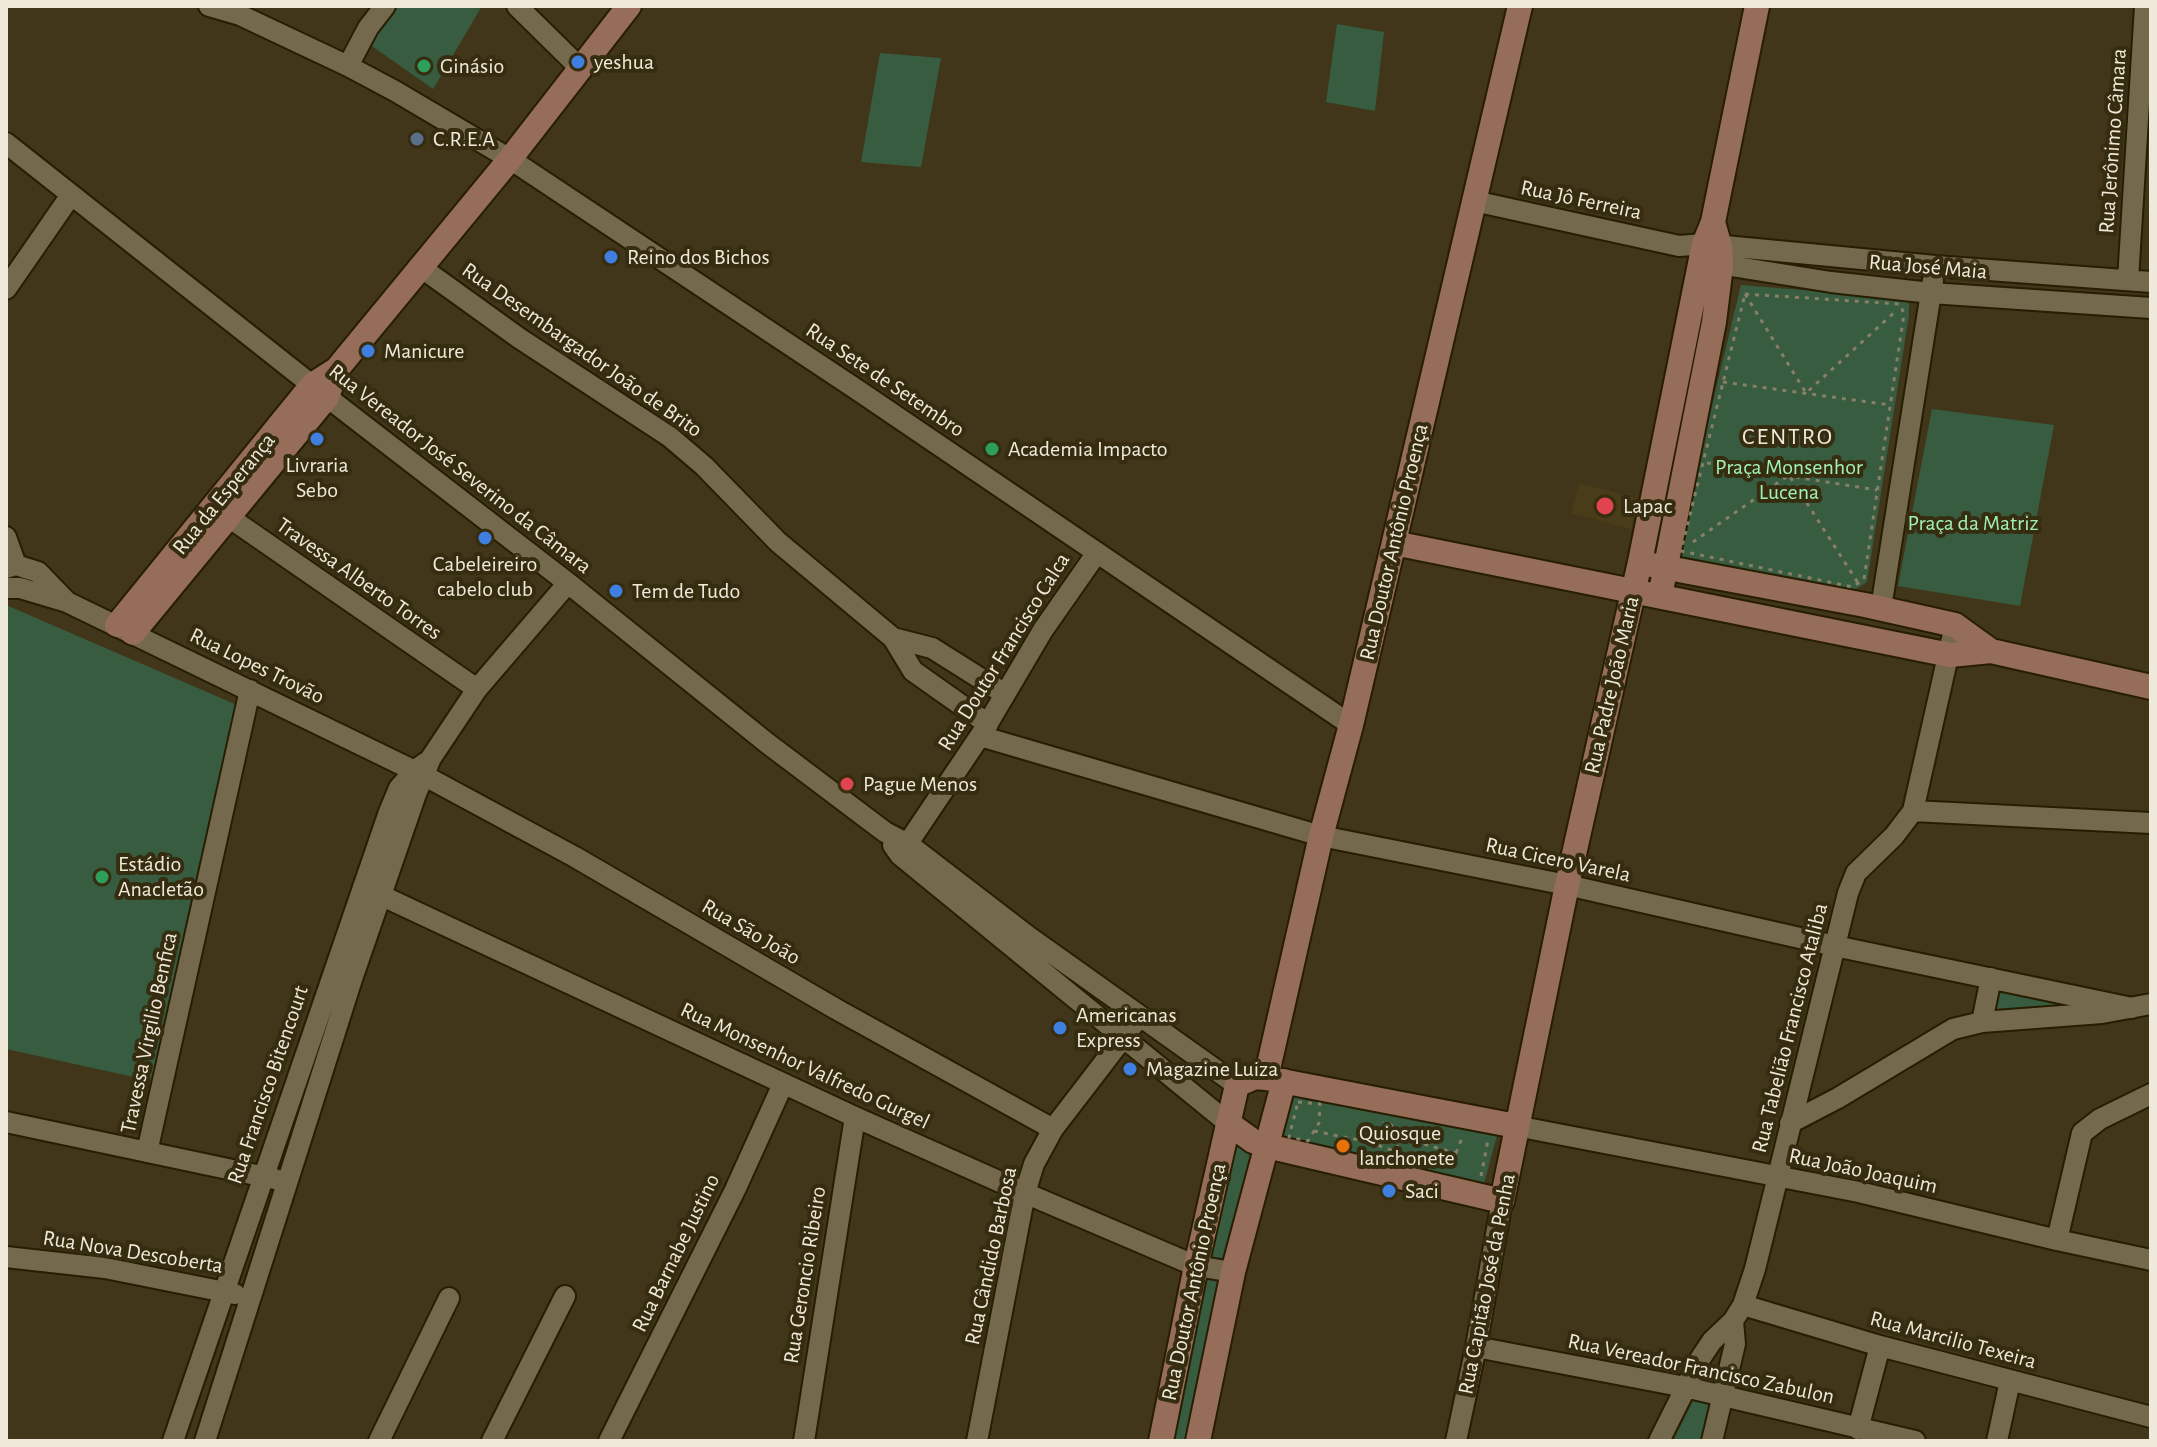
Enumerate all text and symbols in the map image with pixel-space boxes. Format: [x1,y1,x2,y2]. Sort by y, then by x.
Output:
street label: Rua Jerônimo Câmara [2093,47,2133,235]
place label: yeshua [594,49,654,75]
place label: Ginásio [440,53,504,79]
marker: yeshua [569,53,587,71]
marker: Ginásio [415,57,433,75]
place label: C.R.E.A [433,126,495,152]
marker: C.R.E.A [408,130,426,148]
street label: Rua Jô Ferreira [1518,174,1644,226]
place label: Reino dos Bichos [627,244,770,270]
marker: Reino dos Bichos [602,248,620,266]
street label: Rua José Maia [1868,249,1988,285]
street label: Rua Desembargador João de Brito [457,257,707,443]
street label: Rua Sete de Setembro [801,317,969,443]
place label: Manicure [384,338,464,364]
marker: Manicure [359,342,377,360]
street label: Rua Vereador José Severino da Câmara [323,358,597,580]
street label: Rua Doutor Antônio Proença [1354,421,1434,663]
district label: CENTRO [1742,423,1834,451]
street label: Rua da Esperança [167,428,281,560]
marker: Livraria Sebo [308,430,326,448]
place label: Academia Impacto [1008,436,1168,462]
marker: Academia Impacto [983,440,1001,458]
place label: Livraria Sebo [285,452,349,504]
park label: Praça Monsenhor Lucena [1715,454,1863,506]
place label: Lapac [1623,493,1672,519]
marker: Lapac [1594,495,1616,517]
park label: Praça da Matriz [1907,510,2039,536]
street label: Travessa Alberto Torres [271,512,447,646]
marker: Cabeleireiro cabelo club [476,529,494,547]
street label: Rua Doutor Francisco Calca [932,548,1076,756]
place label: Cabeleireiro cabelo club [433,551,537,602]
place label: Tem de Tudo [632,578,740,604]
marker: Tem de Tudo [607,582,625,600]
street label: Rua Padre João Maria [1579,594,1645,776]
street label: Rua Lopes Trovão [185,622,329,710]
place label: Pague Menos [863,771,977,797]
marker: Pague Menos [838,775,856,793]
street label: Rua Cicero Varela [1483,832,1633,888]
place label: Estádio Anacletão [118,851,204,902]
marker: Estádio Anacletão [93,868,111,886]
street label: Rua São João [697,893,805,971]
street label: Rua Tabelião Francisco Ataliba [1746,900,1834,1156]
street label: Travessa Virgilio Benfica [115,930,183,1136]
street label: Rua Francisco Bitencourt [222,982,314,1188]
street label: Rua Monsenhor Valfredo Gurgel [676,997,934,1135]
place label: Americanas Express [1076,1002,1177,1054]
marker: Americanas Express [1051,1019,1069,1037]
place label: Magazine Luiza [1146,1056,1278,1082]
marker: Magazine Luiza [1121,1060,1139,1078]
place label: Quiosque lanchonete [1359,1120,1455,1172]
marker: Quiosque lanchonete [1334,1137,1352,1155]
street label: Rua João Joaquim [1786,1142,1940,1200]
street label: Rua Doutor Antônio Proença [1156,1161,1232,1403]
street label: Rua Cândido Barbosa [959,1165,1023,1347]
street label: Rua Barnabe Justino [626,1170,726,1336]
street label: Rua Capitão José da Penha [1453,1171,1521,1397]
place label: Saci [1405,1178,1439,1204]
marker: Saci [1380,1182,1398,1200]
street label: Rua Geroncio Ribeiro [778,1184,832,1366]
street label: Rua Nova Descoberta [41,1225,225,1279]
street label: Rua Marcilio Texeira [1867,1305,2039,1375]
street label: Rua Vereador Francisco Zabulon [1565,1328,1837,1410]

